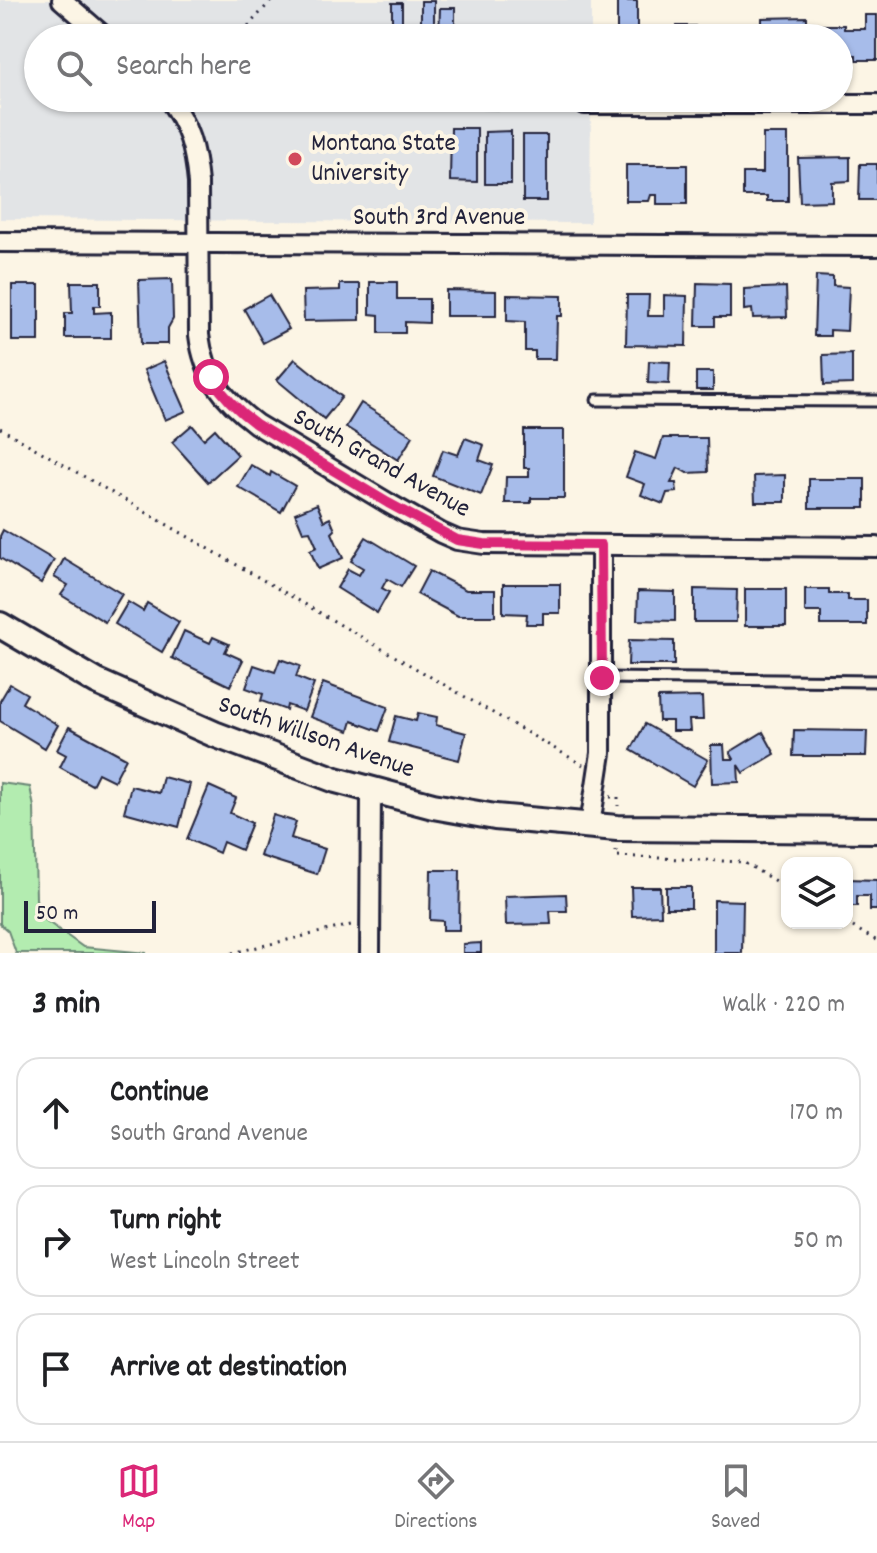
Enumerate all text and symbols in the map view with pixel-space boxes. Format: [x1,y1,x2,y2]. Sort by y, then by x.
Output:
search box [24,24,853,112]
icon: search [52,46,96,90]
text: Search here [116,47,252,90]
place label: Montana State University [311,126,456,193]
marker: Montana State University [286,150,304,168]
street label: South 3rd Avenue [353,200,525,237]
route start [193,359,229,395]
street label: South Grand Avenue [285,400,477,528]
route end [584,660,620,696]
street label: South Willson Avenue [213,687,419,789]
map controls [781,857,853,929]
button: layers [781,857,853,929]
scale bar [24,897,156,933]
text: 50 m [36,899,78,930]
text: 3 min [32,981,100,1030]
text: Walk · 220 m [722,987,845,1024]
text: Continue [110,1073,209,1116]
icon: ahead [34,1091,78,1135]
text: 170 m [789,1095,843,1132]
text: South Grand Avenue [110,1116,308,1153]
text: Turn right [110,1201,221,1244]
icon: right [34,1219,78,1263]
text: 50 m [793,1223,843,1260]
text: West Lincoln Street [110,1244,300,1281]
icon: arrive [34,1347,78,1391]
text: Arrive at destination [110,1348,347,1391]
tab: Map [117,1459,161,1538]
tab: Directions [394,1459,478,1538]
tab: Saved [711,1459,760,1538]

